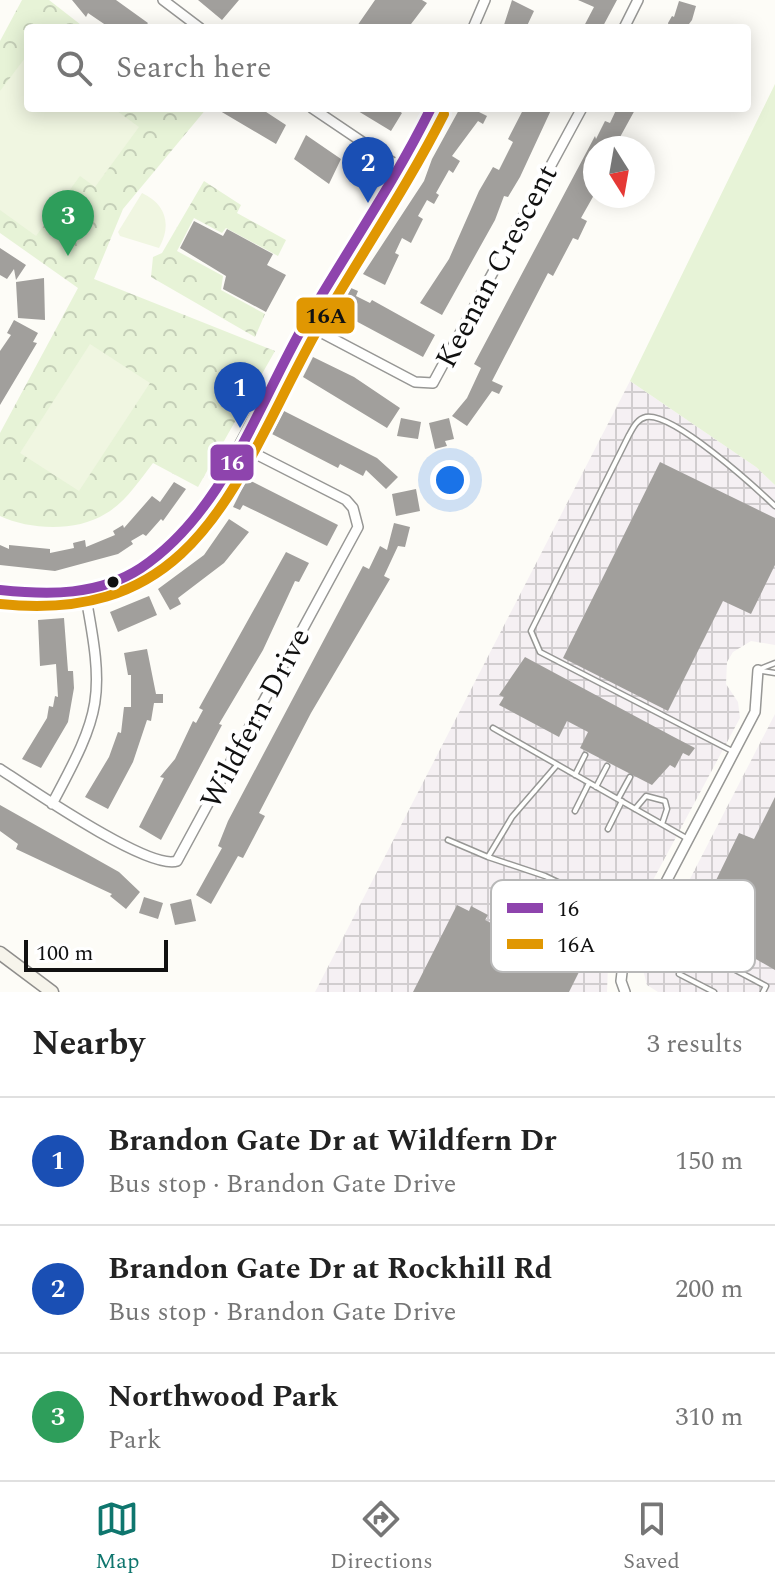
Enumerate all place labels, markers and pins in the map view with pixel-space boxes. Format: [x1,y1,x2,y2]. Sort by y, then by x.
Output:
pin: 2 [342,137,394,203]
pin: 3 [42,190,94,256]
pin: 1 [214,362,266,428]
unlabelled marker [105,574,121,590]

